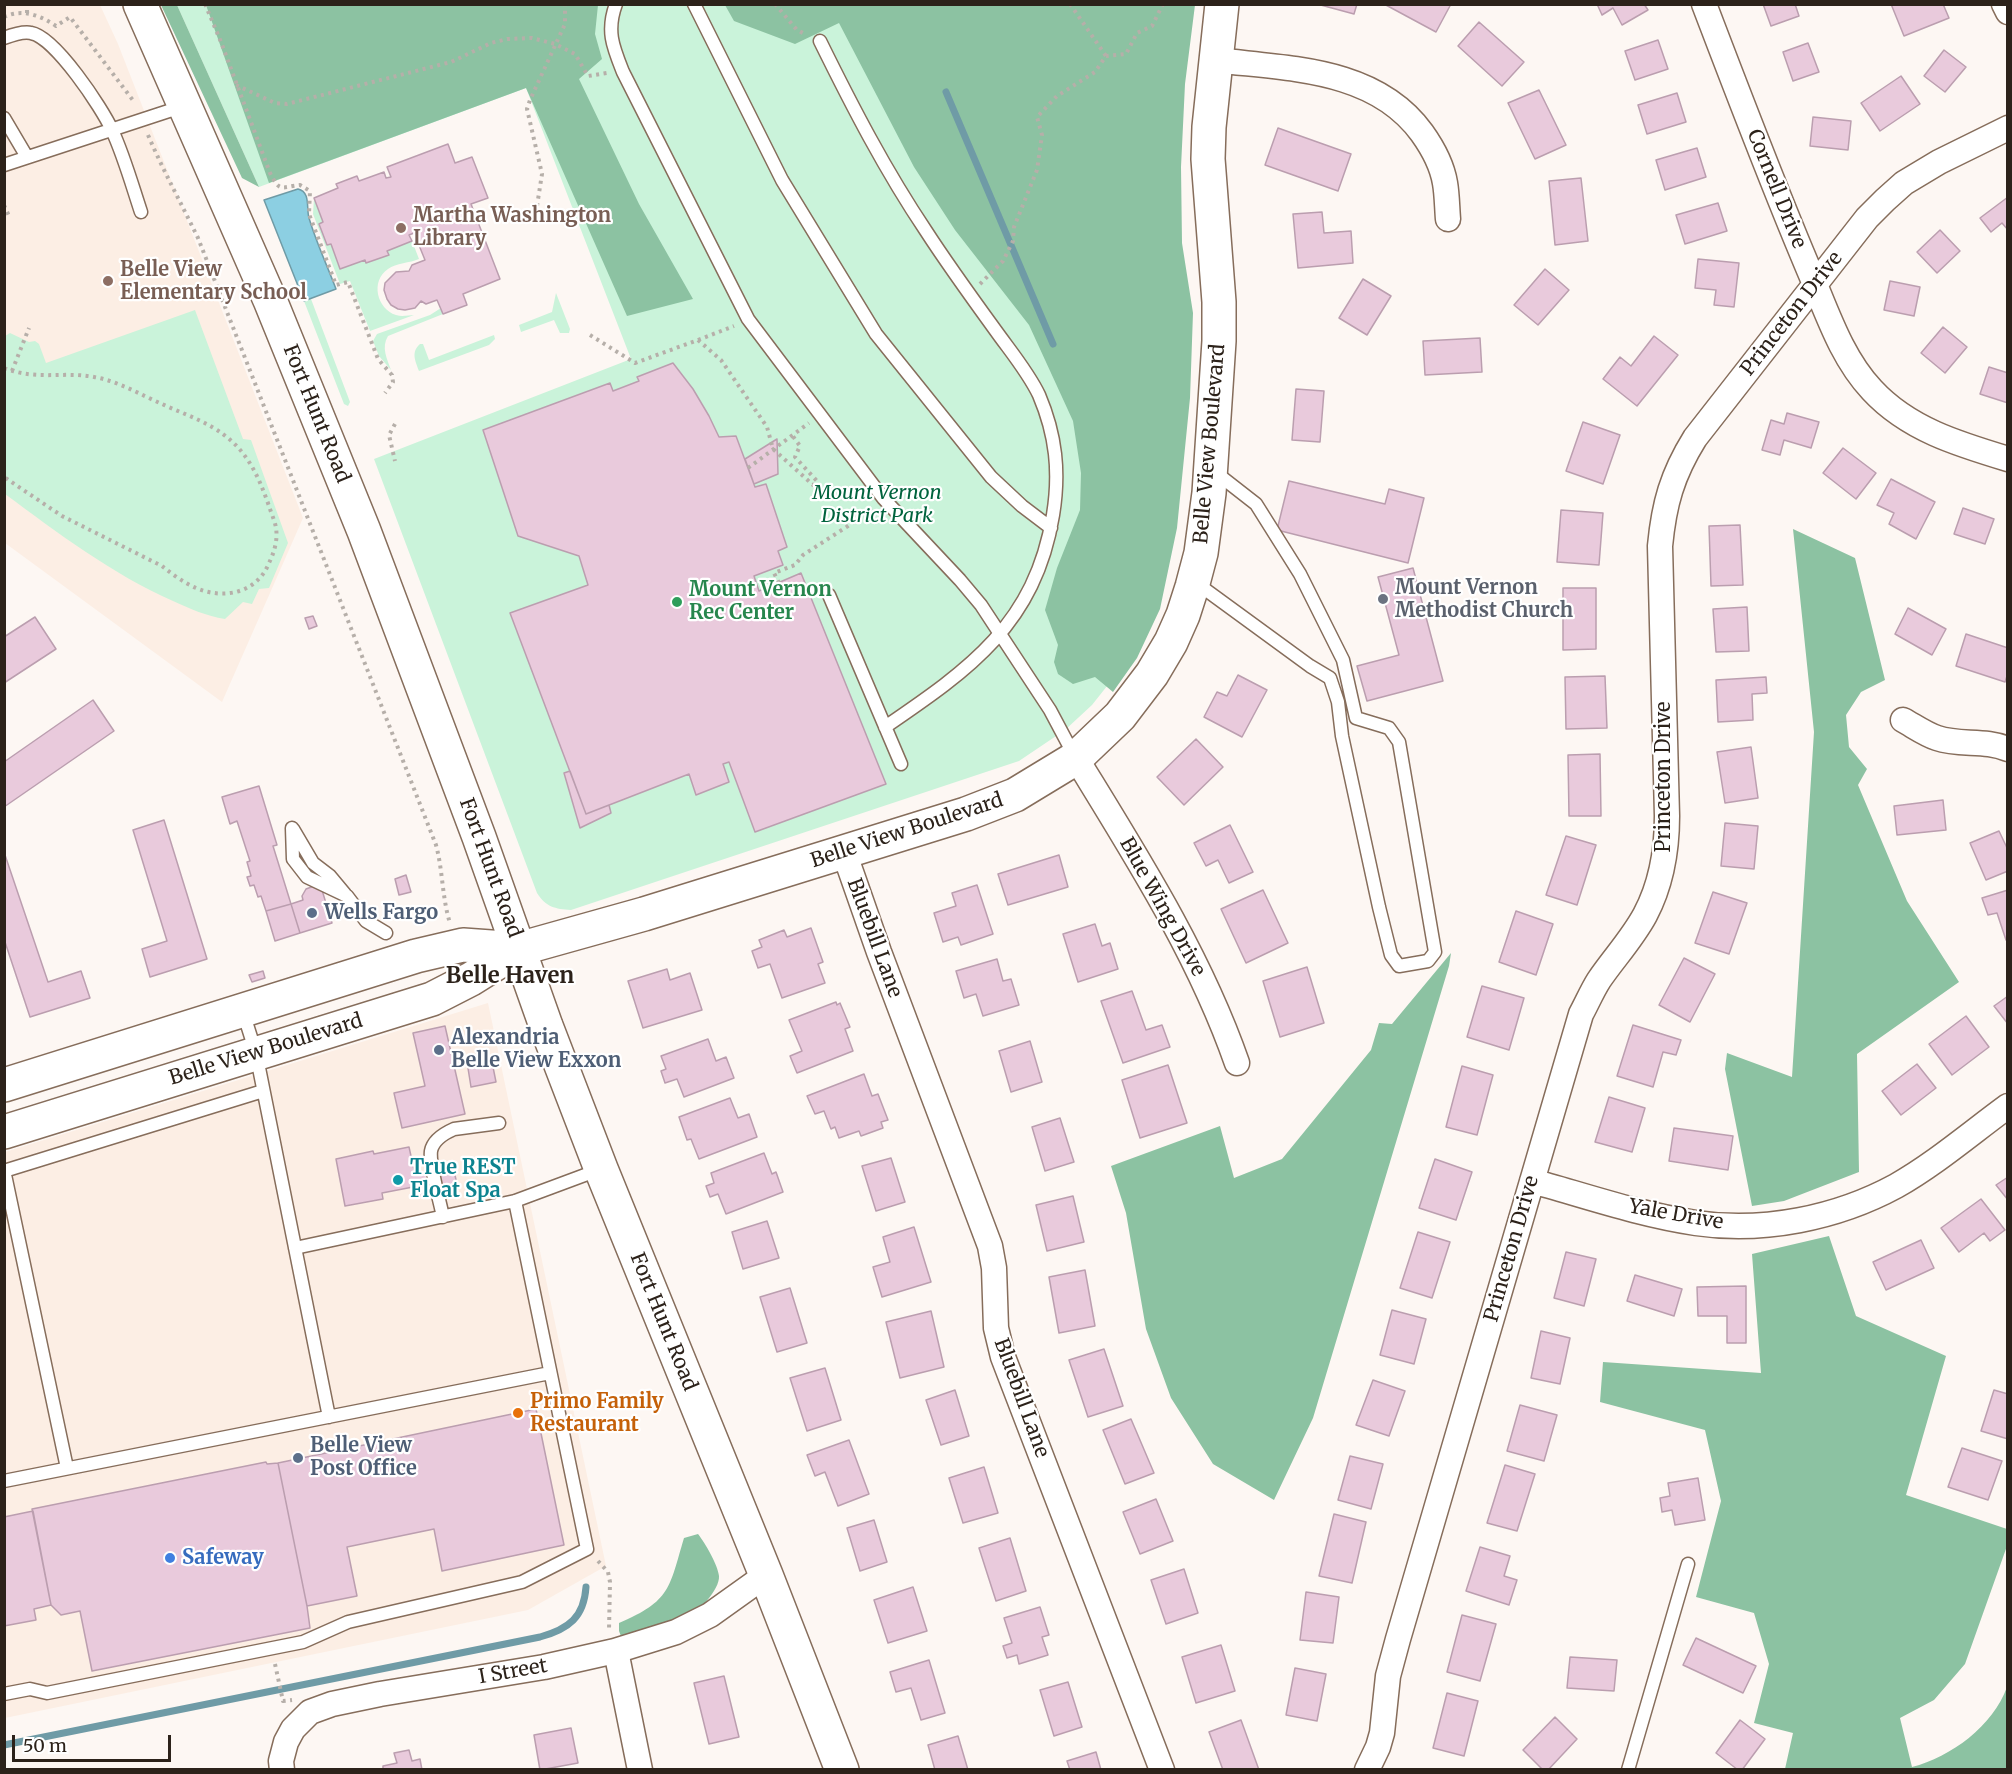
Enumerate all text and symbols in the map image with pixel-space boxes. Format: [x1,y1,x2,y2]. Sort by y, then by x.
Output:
street label: Cornell Drive [1741,126,1811,252]
place label: Martha Washington Library [413,204,611,251]
marker: Martha Washington Library [394,221,408,235]
street label: Princeton Drive [1736,247,1848,381]
place label: Belle View Elementary School [120,258,307,305]
marker: Belle View Elementary School [101,274,115,288]
street label: Fort Hunt Road [277,341,355,487]
street label: Belle View Boulevard [1189,343,1231,545]
park label: Mount Vernon District Park [812,481,942,528]
place label: Mount Vernon Methodist Church [1395,576,1573,623]
place label: Mount Vernon Rec Center [689,578,832,625]
marker: Mount Vernon Methodist Church [1376,592,1390,606]
marker: Mount Vernon Rec Center [670,595,684,609]
street label: Princeton Drive [1652,702,1676,852]
street label: Belle View Boulevard [808,789,1006,873]
street label: Fort Hunt Road [454,795,526,941]
street label: Blue Wing Drive [1114,833,1210,981]
street label: Bluebill Lane [841,875,907,1001]
place label: Wells Fargo [324,901,438,925]
marker: Wells Fargo [305,906,319,920]
district label: Belle Haven [446,964,574,990]
street label: Belle View Boulevard [166,1009,366,1091]
place label: Alexandria Belle View Exxon [451,1026,621,1073]
marker: Alexandria Belle View Exxon [432,1043,446,1057]
place label: True REST Float Spa [410,1156,516,1203]
marker: True REST Float Spa [391,1173,405,1187]
street label: Princeton Drive [1480,1173,1544,1325]
street label: Yale Drive [1627,1195,1725,1235]
street label: Fort Hunt Road [624,1249,702,1395]
street label: Bluebill Lane [988,1335,1054,1461]
place label: Primo Family Restaurant [530,1390,664,1437]
marker: Primo Family Restaurant [511,1406,525,1420]
place label: Belle View Post Office [310,1434,417,1481]
marker: Belle View Post Office [291,1451,305,1465]
place label: Safeway [182,1546,264,1570]
marker: Safeway [163,1551,177,1565]
street label: I Street [477,1654,549,1690]
scale bar [15,1723,174,1761]
text: 50 m [23,1734,67,1757]

